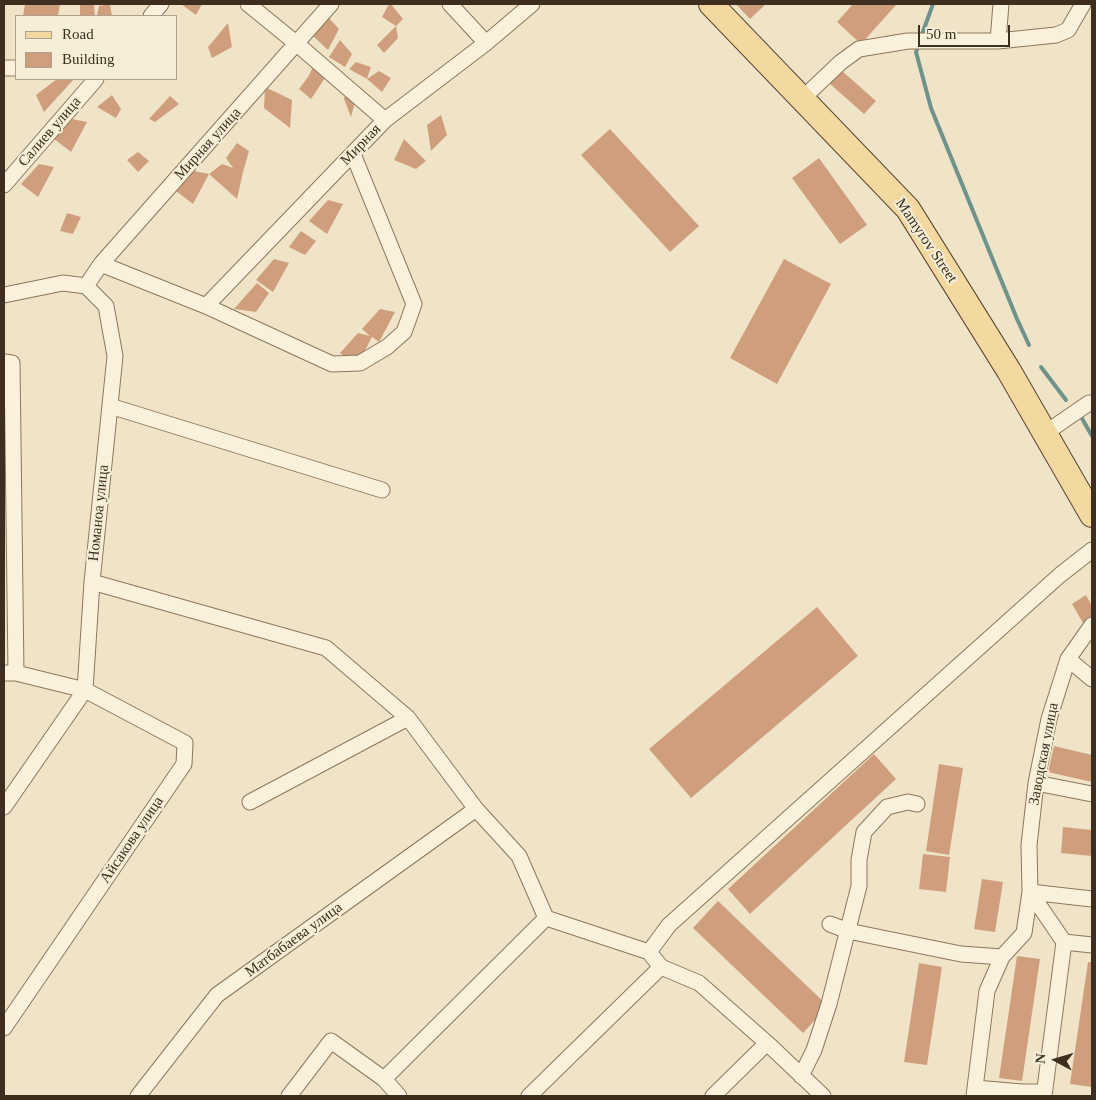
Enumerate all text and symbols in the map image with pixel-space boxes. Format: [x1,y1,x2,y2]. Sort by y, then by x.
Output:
legend [15,15,178,80]
scale bar [921,15,1014,47]
text: Road [62,26,94,42]
text: 50 m [926,26,956,42]
text: Building [62,51,115,67]
street label: Салиев улица [15,93,85,171]
street label: Мирная улица [171,104,245,184]
street label: Мирная [337,121,385,169]
street label: Mamyrov Street [891,195,961,287]
street label: Номаноа улица [85,464,113,562]
street label: Заводская улица [1025,701,1063,807]
street label: Айсакова улица [96,793,168,887]
street label: Матбабаева улица [242,899,346,981]
north arrow [1031,1035,1081,1085]
text: N [1033,1053,1049,1064]

